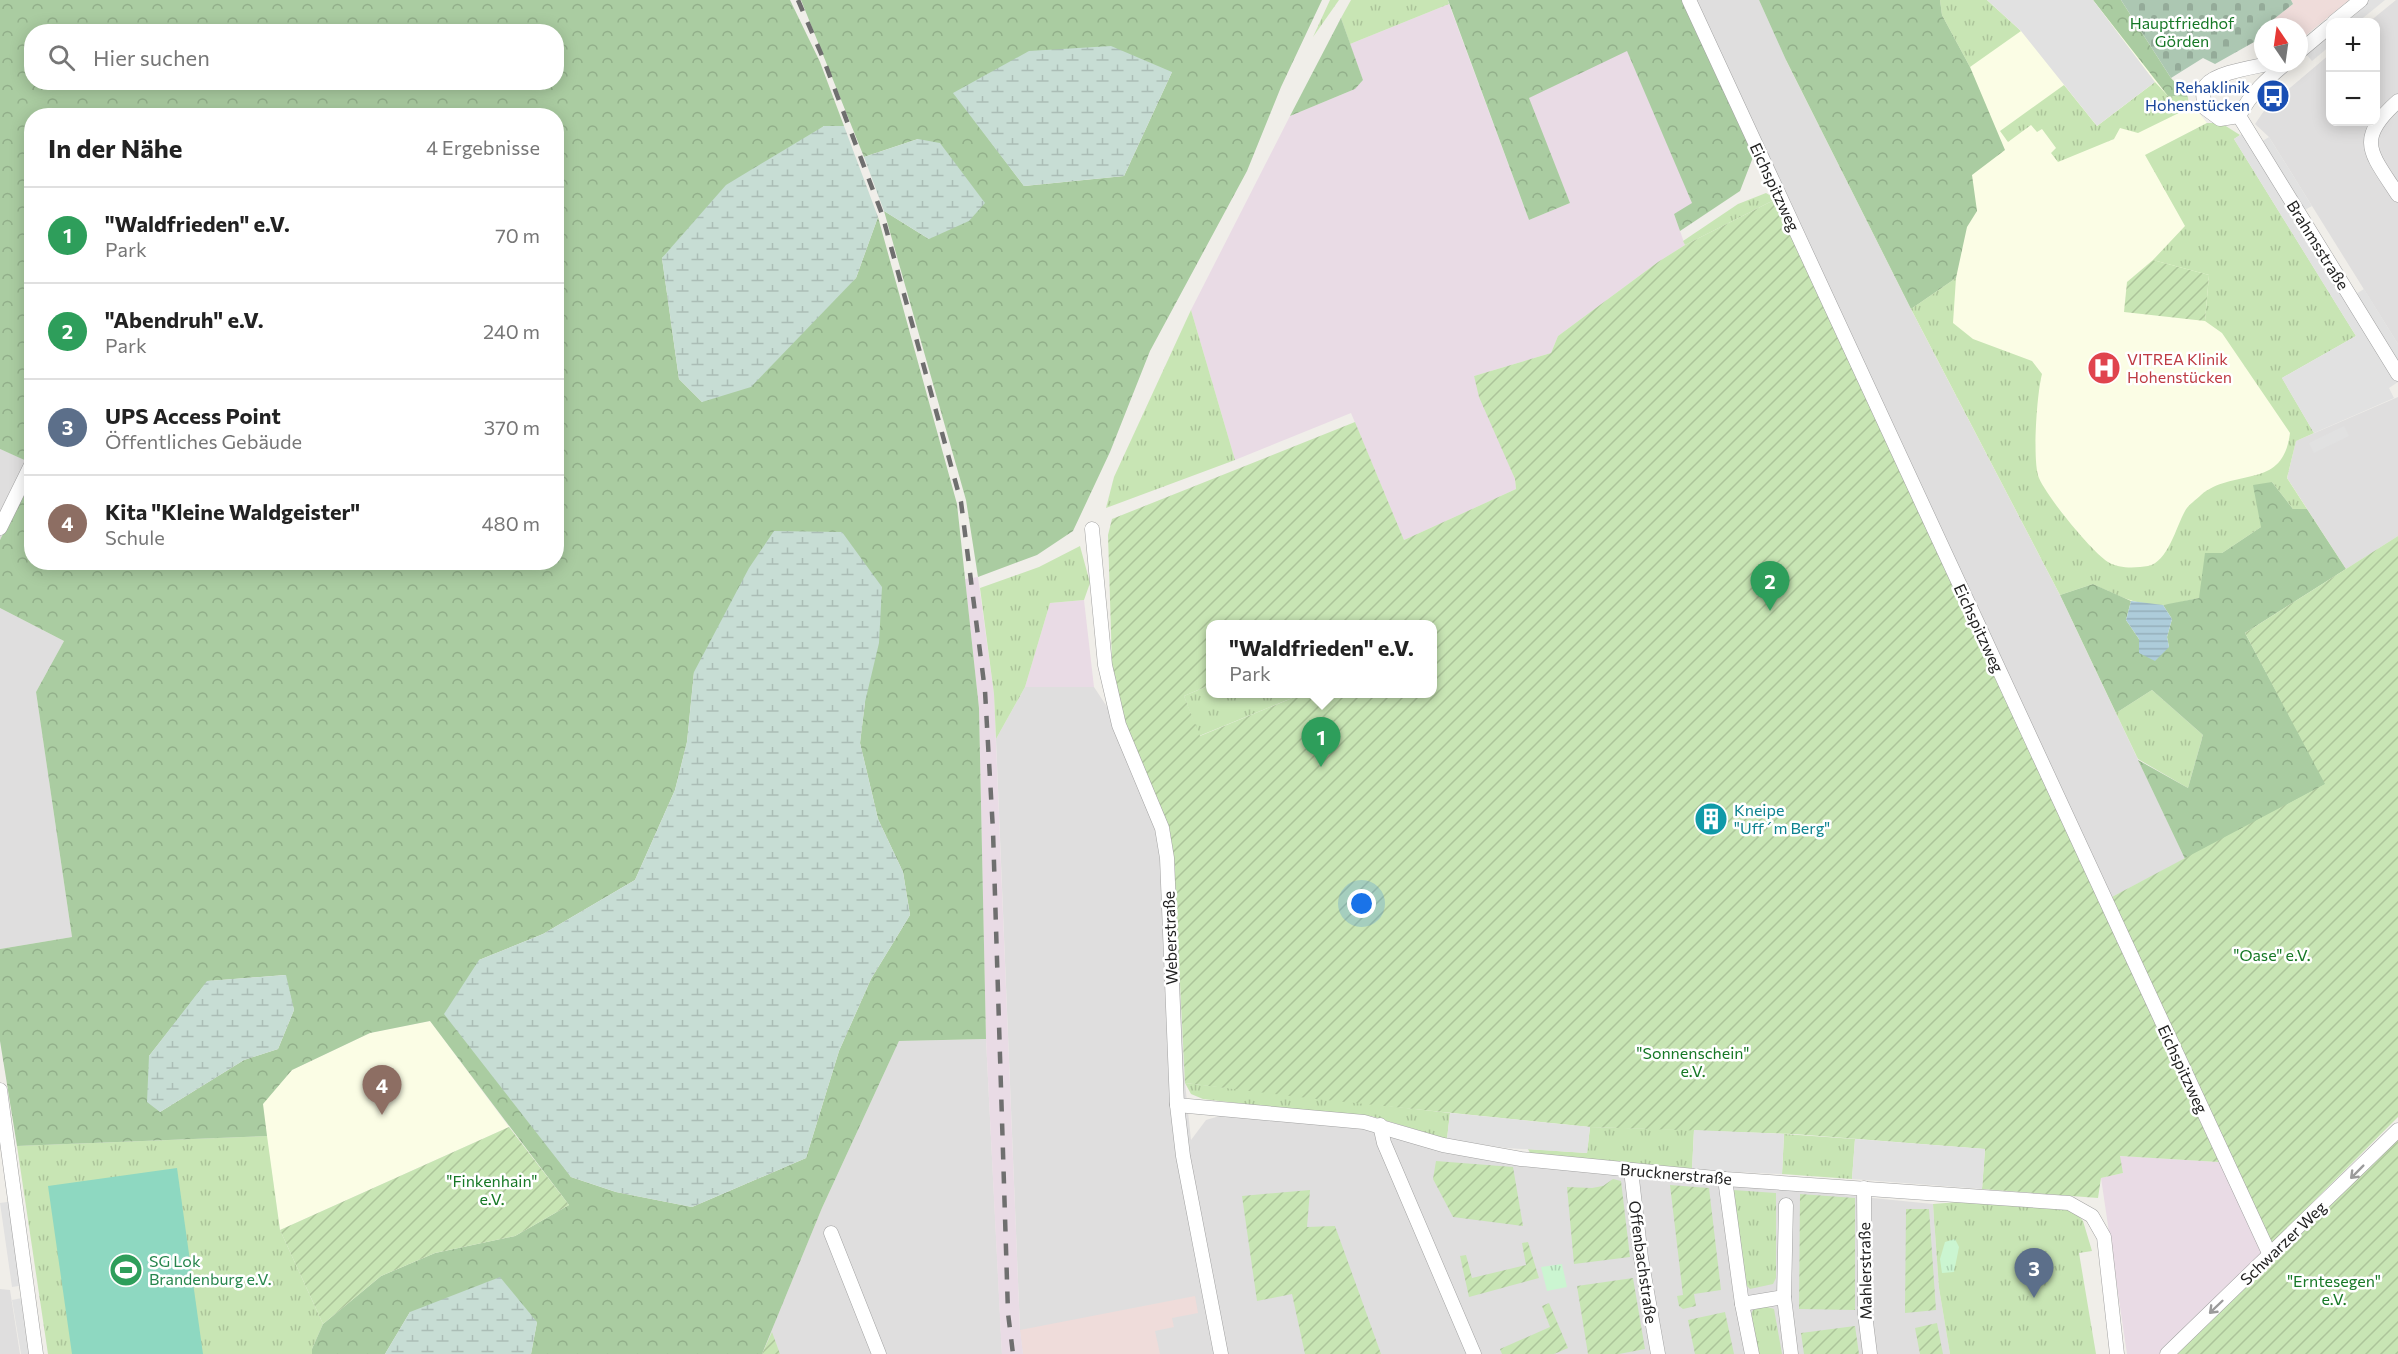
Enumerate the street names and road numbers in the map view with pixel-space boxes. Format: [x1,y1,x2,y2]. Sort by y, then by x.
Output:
street label: Eichspitzweg [1747,139,1804,234]
street label: Brahmsstraße [2283,197,2353,293]
street label: Eichspitzweg [1951,580,2008,675]
street label: Weberstraße [1158,891,1181,985]
street label: Eichspitzweg [2155,1021,2212,1116]
street label: Brucknerstraße [1619,1159,1733,1188]
street label: Schwarzer Weg [2236,1197,2330,1288]
street label: Offenbachstraße [1625,1199,1662,1325]
street label: Mahlerstraße [1854,1222,1875,1320]

